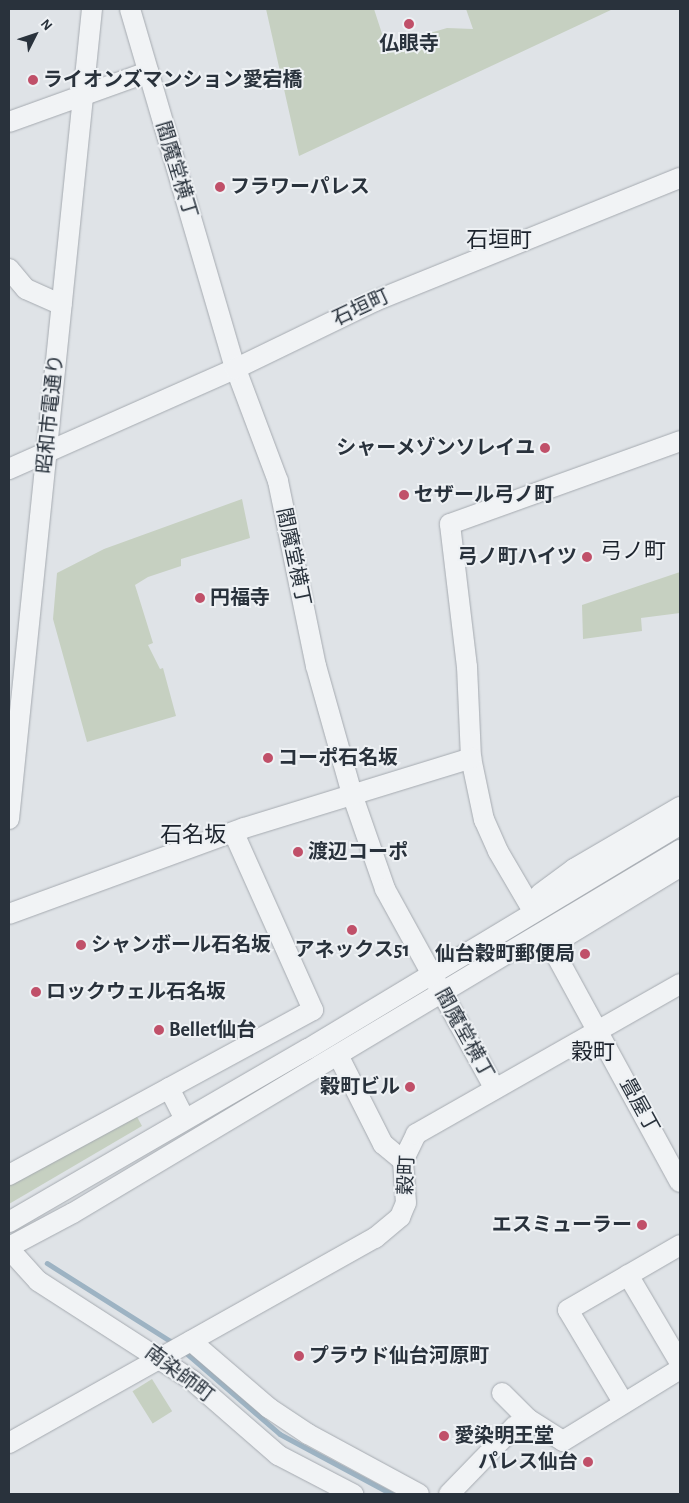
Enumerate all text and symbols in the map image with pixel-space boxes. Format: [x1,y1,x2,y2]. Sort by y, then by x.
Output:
north arrow [10,10,60,60]
text: N [38,17,55,33]
marker: 仏眼寺 [403,18,415,30]
place label: 仏眼寺 [379,32,439,56]
place label: ライオンズマンション愛宕橋 [43,68,303,92]
marker: ライオンズマンション愛宕橋 [27,74,39,86]
street label: 閻魔堂横丁 [150,119,202,221]
place label: フラワーパレス [230,175,370,199]
marker: フラワーパレス [214,181,226,193]
district label: 石垣町 [466,228,532,254]
street label: 石垣町 [329,284,393,332]
street label: 昭和市電通り [33,353,69,475]
place label: シャーメゾンソレイユ [335,436,535,460]
marker: シャーメゾンソレイユ [539,442,551,454]
place label: セザール弓ノ町 [414,483,554,507]
marker: セザール弓ノ町 [398,489,410,501]
street label: 閻魔堂横丁 [271,506,315,608]
district label: 弓ノ町 [600,539,666,565]
place label: 弓ノ町ハイツ [457,545,577,569]
marker: 弓ノ町ハイツ [581,551,593,563]
place label: 円福寺 [210,586,270,610]
marker: 円福寺 [194,592,206,604]
place label: コーポ石名坂 [278,746,398,770]
marker: コーポ石名坂 [262,752,274,764]
district label: 石名坂 [160,823,226,849]
place label: 渡辺コーポ [308,840,408,864]
marker: 渡辺コーポ [292,846,304,858]
marker: アネックス51 [346,924,358,936]
place label: シャンボール石名坂 [91,933,271,957]
place label: アネックス51 [294,938,410,962]
marker: シャンボール石名坂 [75,939,87,951]
place label: 仙台穀町郵便局 [435,942,575,966]
marker: 仙台穀町郵便局 [579,948,591,960]
place label: ロックウェル石名坂 [46,980,226,1004]
street label: 閻魔堂横丁 [429,984,499,1084]
marker: ロックウェル石名坂 [30,986,42,998]
place label: Bellet仙台 [169,1018,257,1042]
marker: Bellet仙台 [153,1024,165,1036]
district label: 穀町 [571,1040,615,1066]
street label: 畳屋丁 [614,1074,664,1138]
place label: 穀町ビル [320,1075,400,1099]
marker: 穀町ビル [404,1081,416,1093]
street label: 穀町 [394,1155,420,1195]
place label: エスミューラー [492,1213,632,1237]
marker: エスミューラー [636,1219,648,1231]
street label: 南染師町 [140,1340,218,1408]
place label: プラウド仙台河原町 [309,1344,489,1368]
marker: プラウド仙台河原町 [293,1350,305,1362]
place label: 愛染明王堂 [454,1424,554,1448]
marker: 愛染明王堂 [438,1430,450,1442]
place label: パレス仙台 [478,1450,578,1474]
marker: パレス仙台 [582,1456,594,1468]

